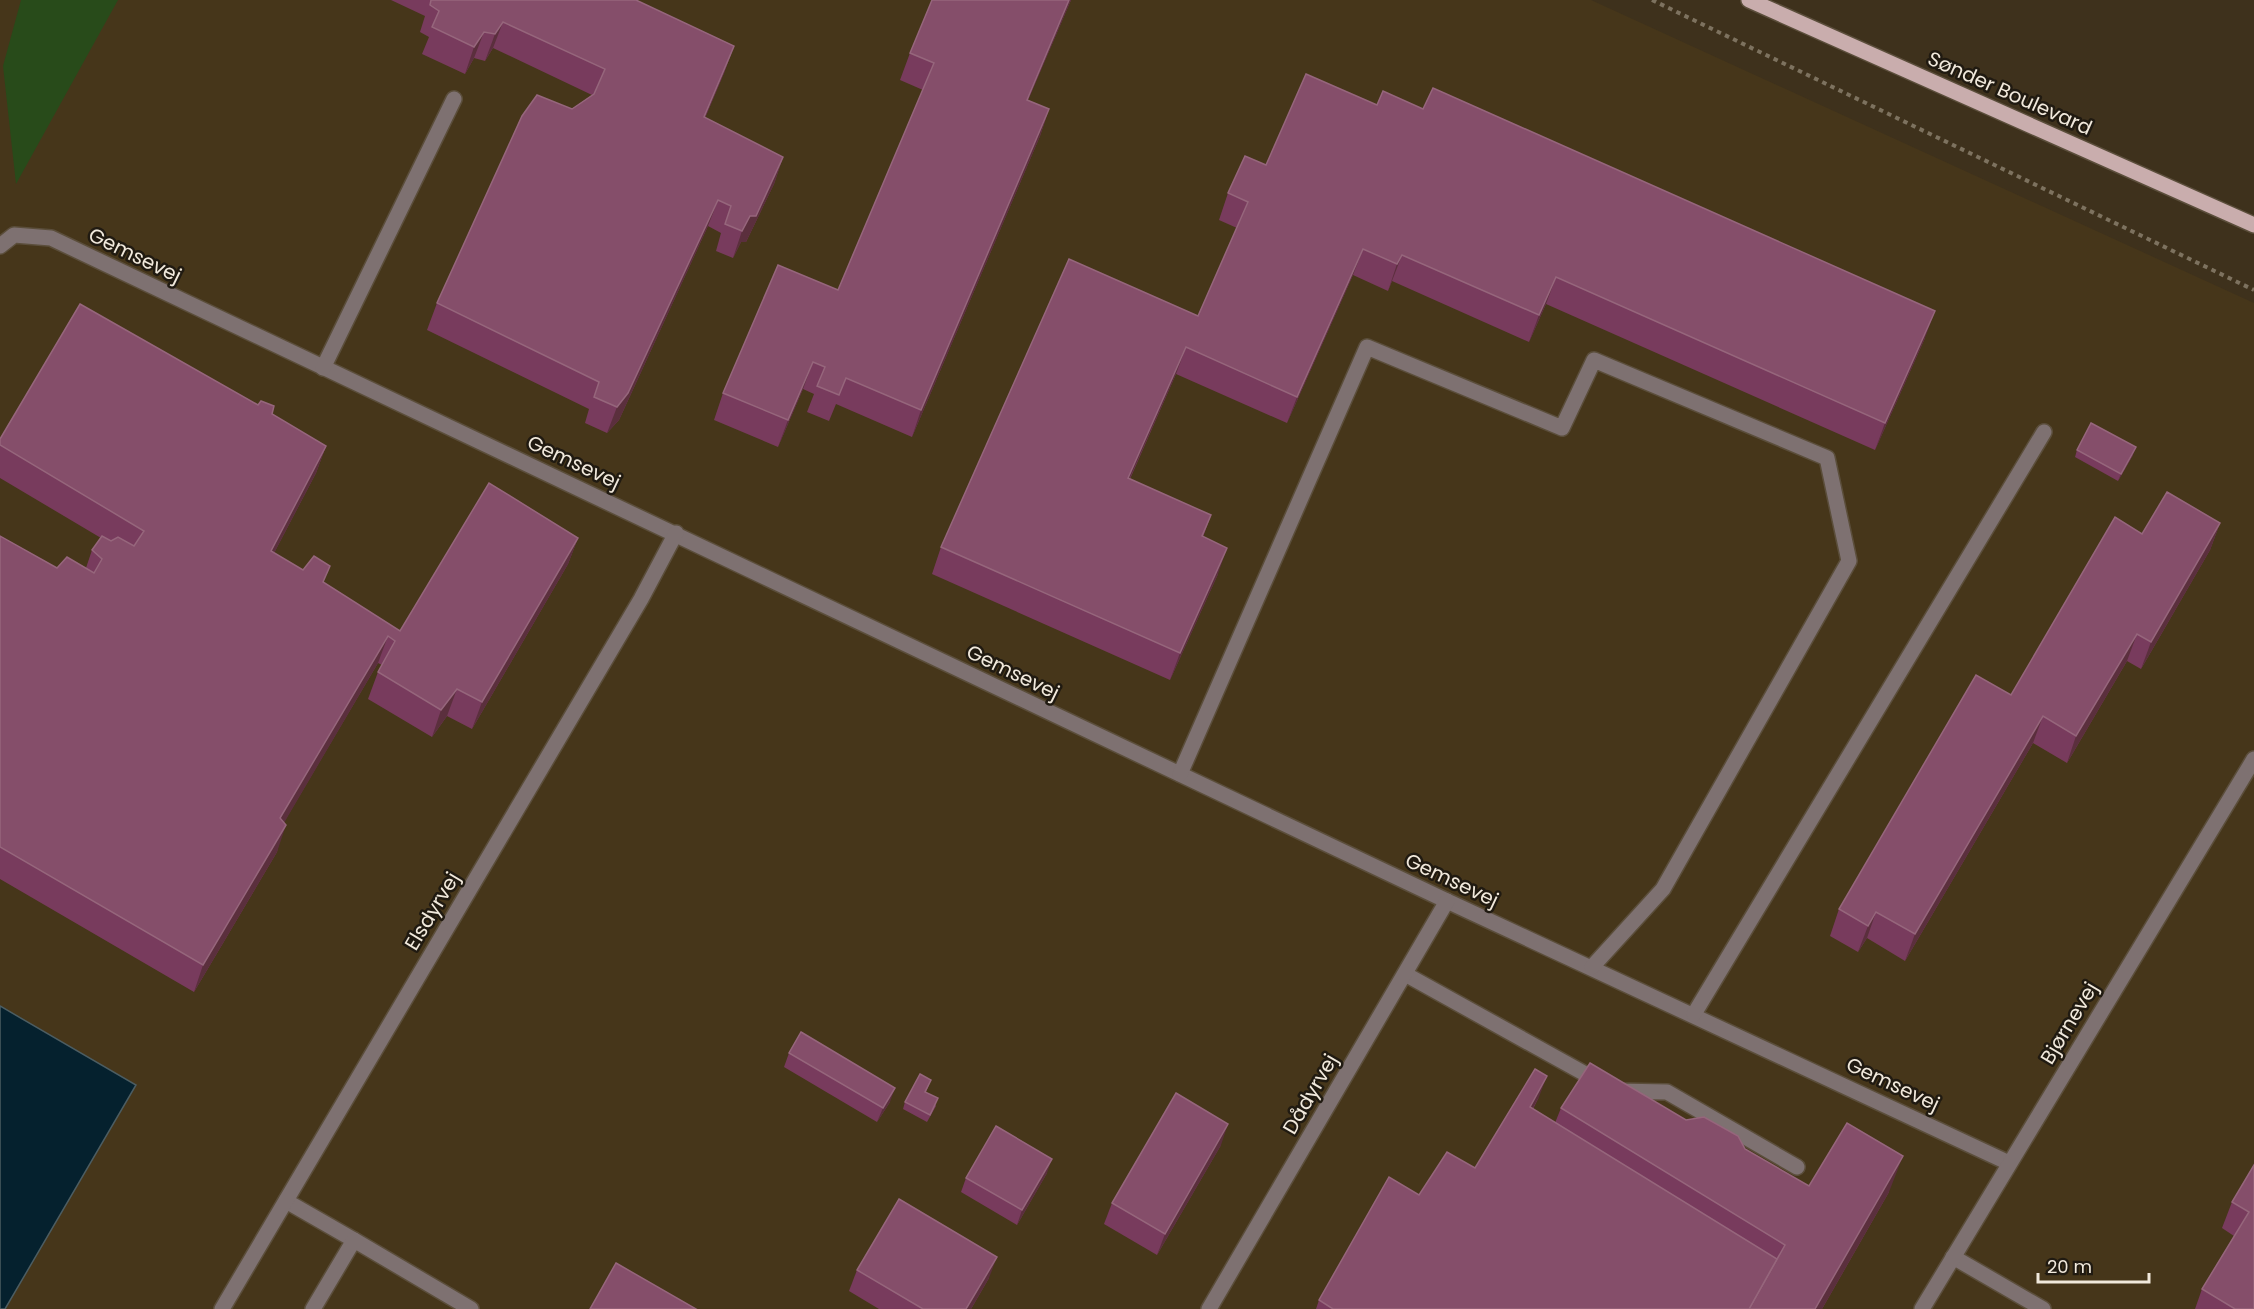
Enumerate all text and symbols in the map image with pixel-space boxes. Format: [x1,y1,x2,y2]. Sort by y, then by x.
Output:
street label: Sønder Boulevard [1923,44,2097,142]
street label: Gemsevej [84,221,186,289]
street label: Gemsevej [523,428,625,496]
street label: Gemsevej [962,638,1064,706]
street label: Gemsevej [1401,846,1503,914]
street label: Elsdyrvej [398,867,466,955]
street label: Bjørnevej [2033,977,2105,1069]
street label: Dådyrvej [1276,1049,1344,1139]
street label: Gemsevej [1842,1050,1944,1118]
scale bar [2038,1246,2149,1284]
text: 20 m [2047,1254,2092,1279]

